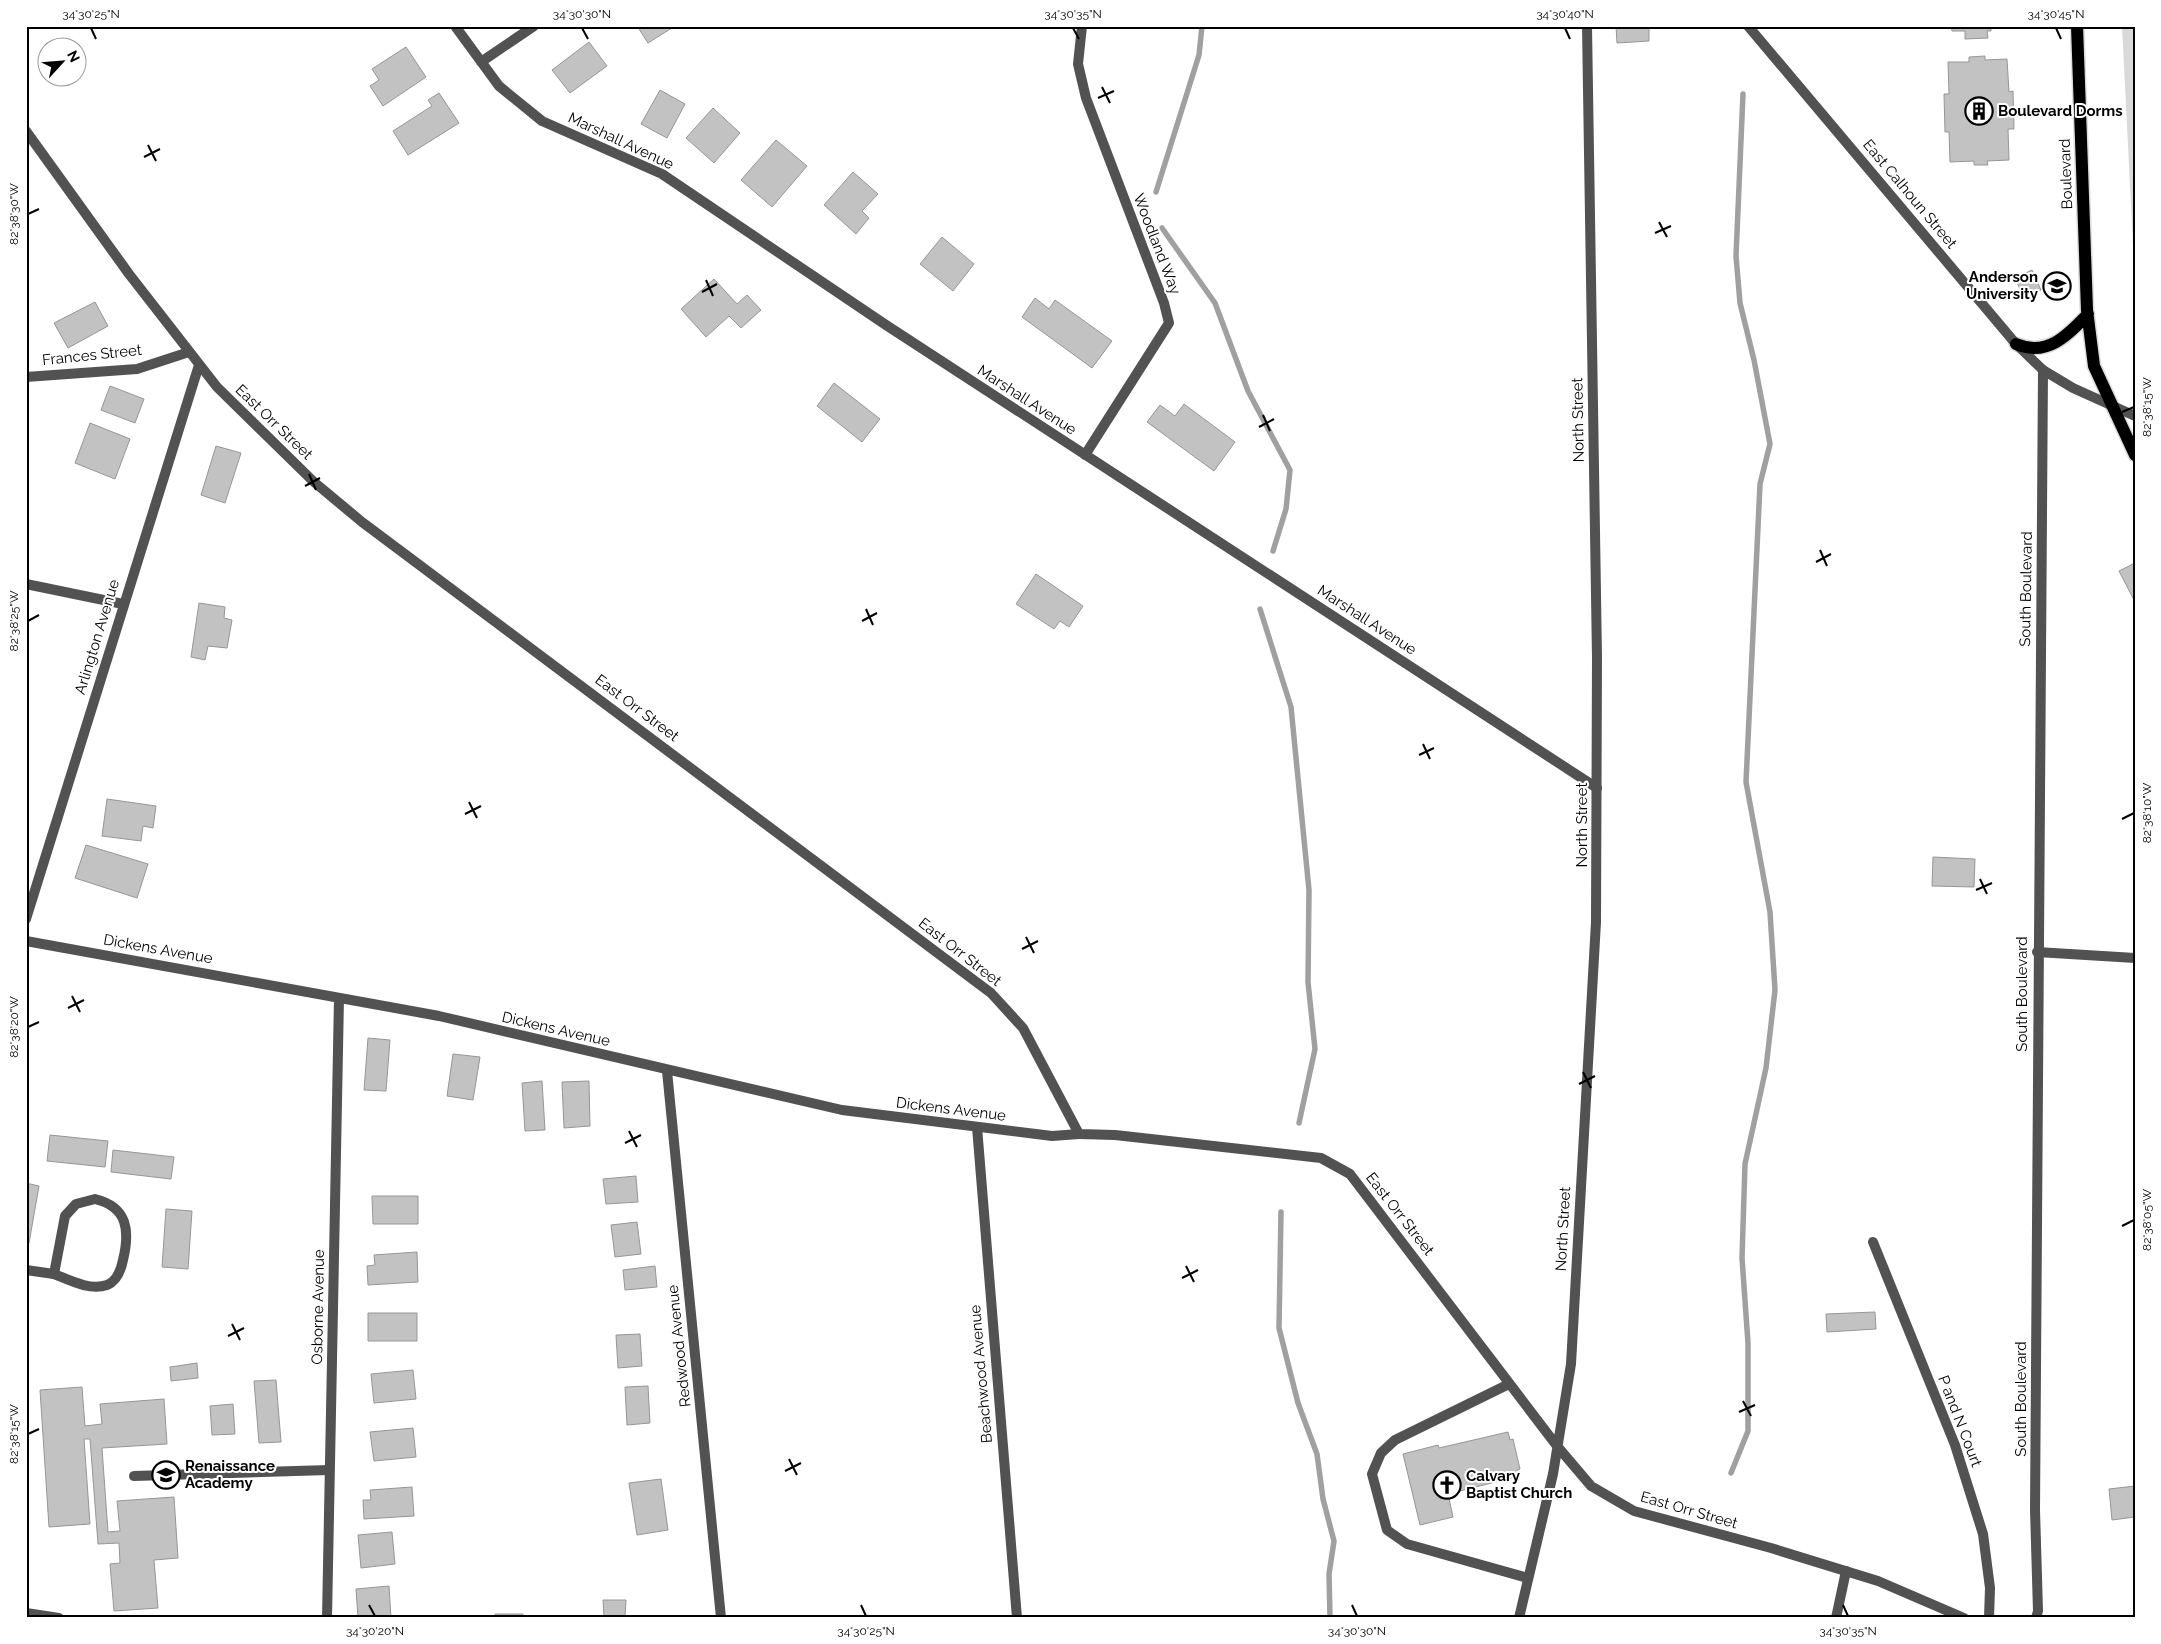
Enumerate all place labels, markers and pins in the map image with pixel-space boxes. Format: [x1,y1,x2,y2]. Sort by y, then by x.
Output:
building icon: Boulevard Dorms [1964,96,1994,126]
place label: Boulevard Dorms [1998,102,2123,120]
place label: Anderson University [1966,268,2039,303]
school or university icon: Anderson University [2042,271,2072,301]
place label: Renaissance Academy [185,1457,275,1492]
school or university icon: Renaissance Academy [151,1460,181,1490]
place label: Calvary Baptist Church [1466,1467,1572,1502]
church icon: Calvary Baptist Church [1432,1470,1462,1500]

